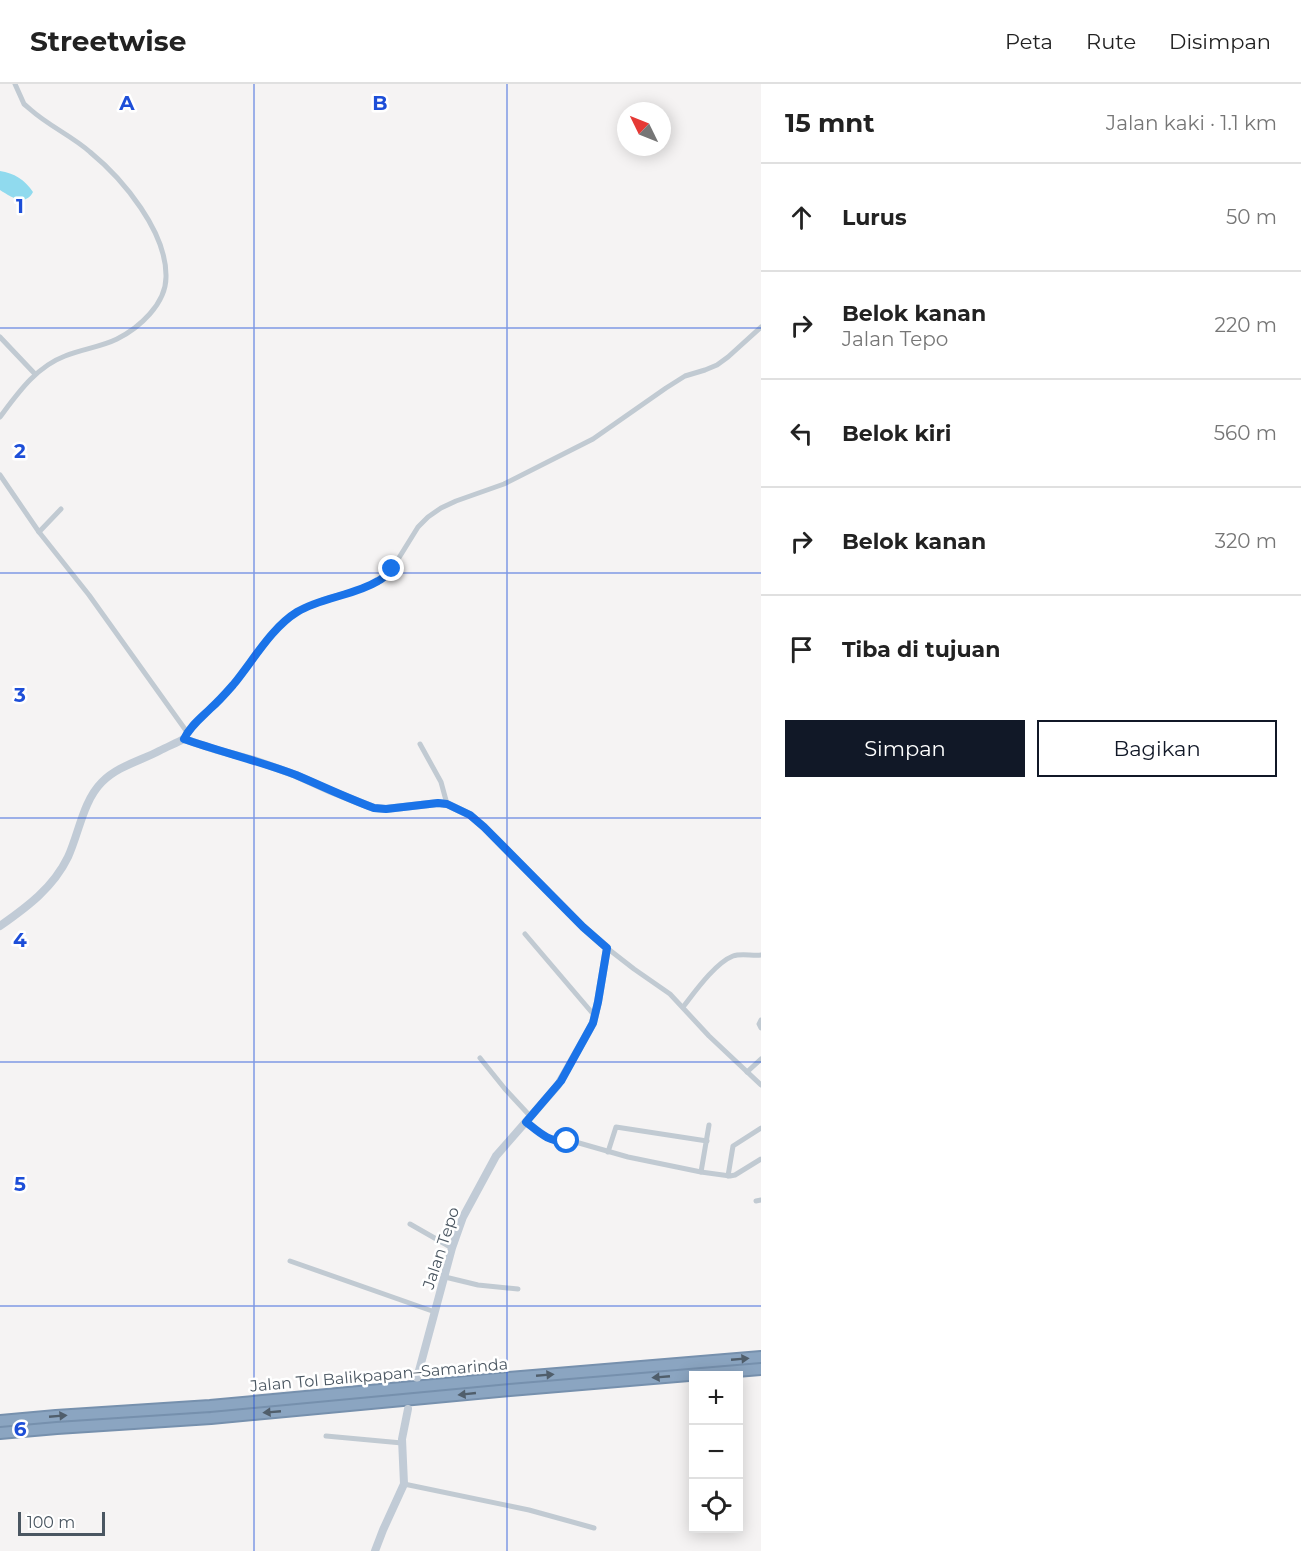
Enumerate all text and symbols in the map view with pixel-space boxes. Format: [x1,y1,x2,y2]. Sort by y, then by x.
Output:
text: Streetwise [30,24,186,58]
text: Peta [1005,29,1053,54]
text: Rute [1086,29,1136,54]
text: Disimpan [1169,29,1271,54]
text: A [118,91,135,115]
text: B [372,91,388,115]
north arrow [617,102,671,156]
text: 15 mnt [785,107,875,139]
text: Jalan kaki · 1.1 km [1106,111,1277,135]
text: 1 [16,194,24,218]
icon: ahead [785,201,818,234]
text: Lurus [842,204,907,231]
text: 50 m [1226,205,1277,229]
text: Belok kanan [842,300,986,327]
icon: right [785,309,818,342]
text: 220 m [1215,313,1277,337]
text: Jalan Tepo [842,327,948,351]
icon: left [785,417,818,450]
text: Belok kiri [842,420,951,447]
text: 560 m [1214,421,1277,445]
text: 2 [14,439,26,463]
icon: right [785,525,818,558]
text: Belok kanan [842,528,986,555]
text: 320 m [1215,529,1277,553]
route end [378,555,404,581]
icon: arrive [785,633,818,666]
text: Tiba di tujuan [842,636,1000,663]
text: 3 [13,683,26,707]
button: Simpan [785,720,1025,777]
button: Bagikan [1037,720,1277,777]
text: 4 [13,928,27,952]
route start [553,1127,579,1153]
text: 5 [14,1172,26,1196]
street label: Jalan Tepo [419,1205,463,1292]
street label: Jalan Tol Balikpapan–Samarinda [248,1354,509,1396]
one-way arrow [730,1354,749,1364]
one-way arrow [536,1370,555,1380]
map controls [689,1371,743,1533]
button: + [689,1371,743,1425]
one-way arrow [651,1373,670,1382]
one-way arrow [457,1389,476,1399]
one-way arrow [263,1408,282,1417]
one-way arrow [49,1411,68,1421]
text: 6 [14,1417,27,1441]
button: − [689,1425,743,1479]
button: locate [689,1479,743,1533]
scale bar [18,1509,105,1536]
text: 100 m [27,1513,75,1532]

